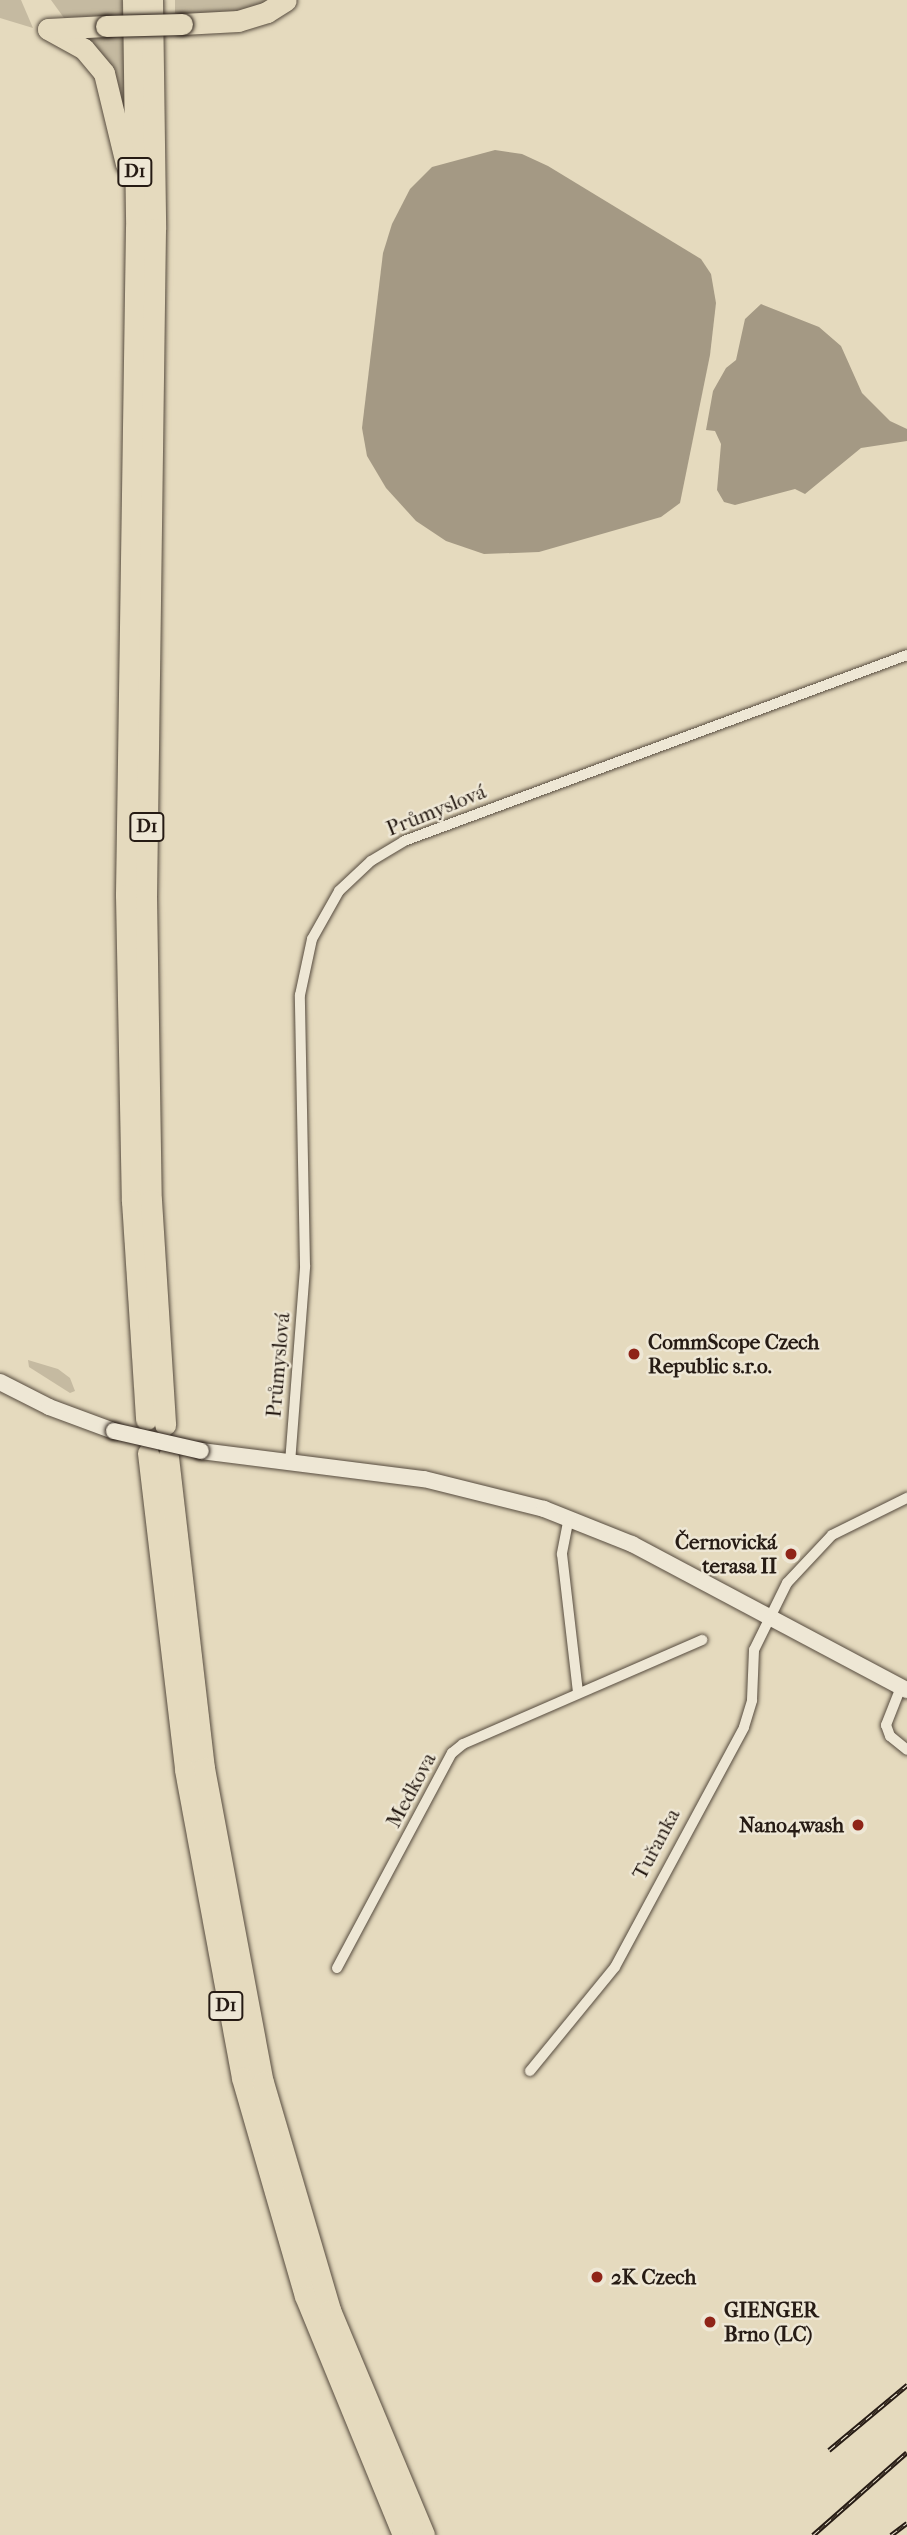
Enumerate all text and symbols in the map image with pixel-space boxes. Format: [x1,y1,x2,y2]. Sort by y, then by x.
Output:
road number: D1 [116,156,154,188]
street label: Průmyslová [383,779,489,841]
road number: D1 [128,812,166,842]
street label: Průmyslová [261,1312,295,1418]
place label: CommScope Czech Republic s.r.o. [648,1329,819,1379]
marker: CommScope Czech Republic s.r.o. [626,1346,642,1362]
place label: Černovická terasa II [675,1529,777,1579]
marker: Černovická terasa II [783,1546,799,1562]
street label: Medkova [381,1748,441,1832]
street label: Tuřanka [627,1804,685,1884]
place label: Nano4wash [739,1812,844,1838]
marker: Nano4wash [850,1817,866,1833]
road number: D1 [207,1990,245,2022]
place label: 2K Czech [611,2264,696,2290]
marker: 2K Czech [589,2269,605,2285]
place label: GIENGER Brno (LC) [724,2297,818,2347]
marker: GIENGER Brno (LC) [702,2314,718,2330]

